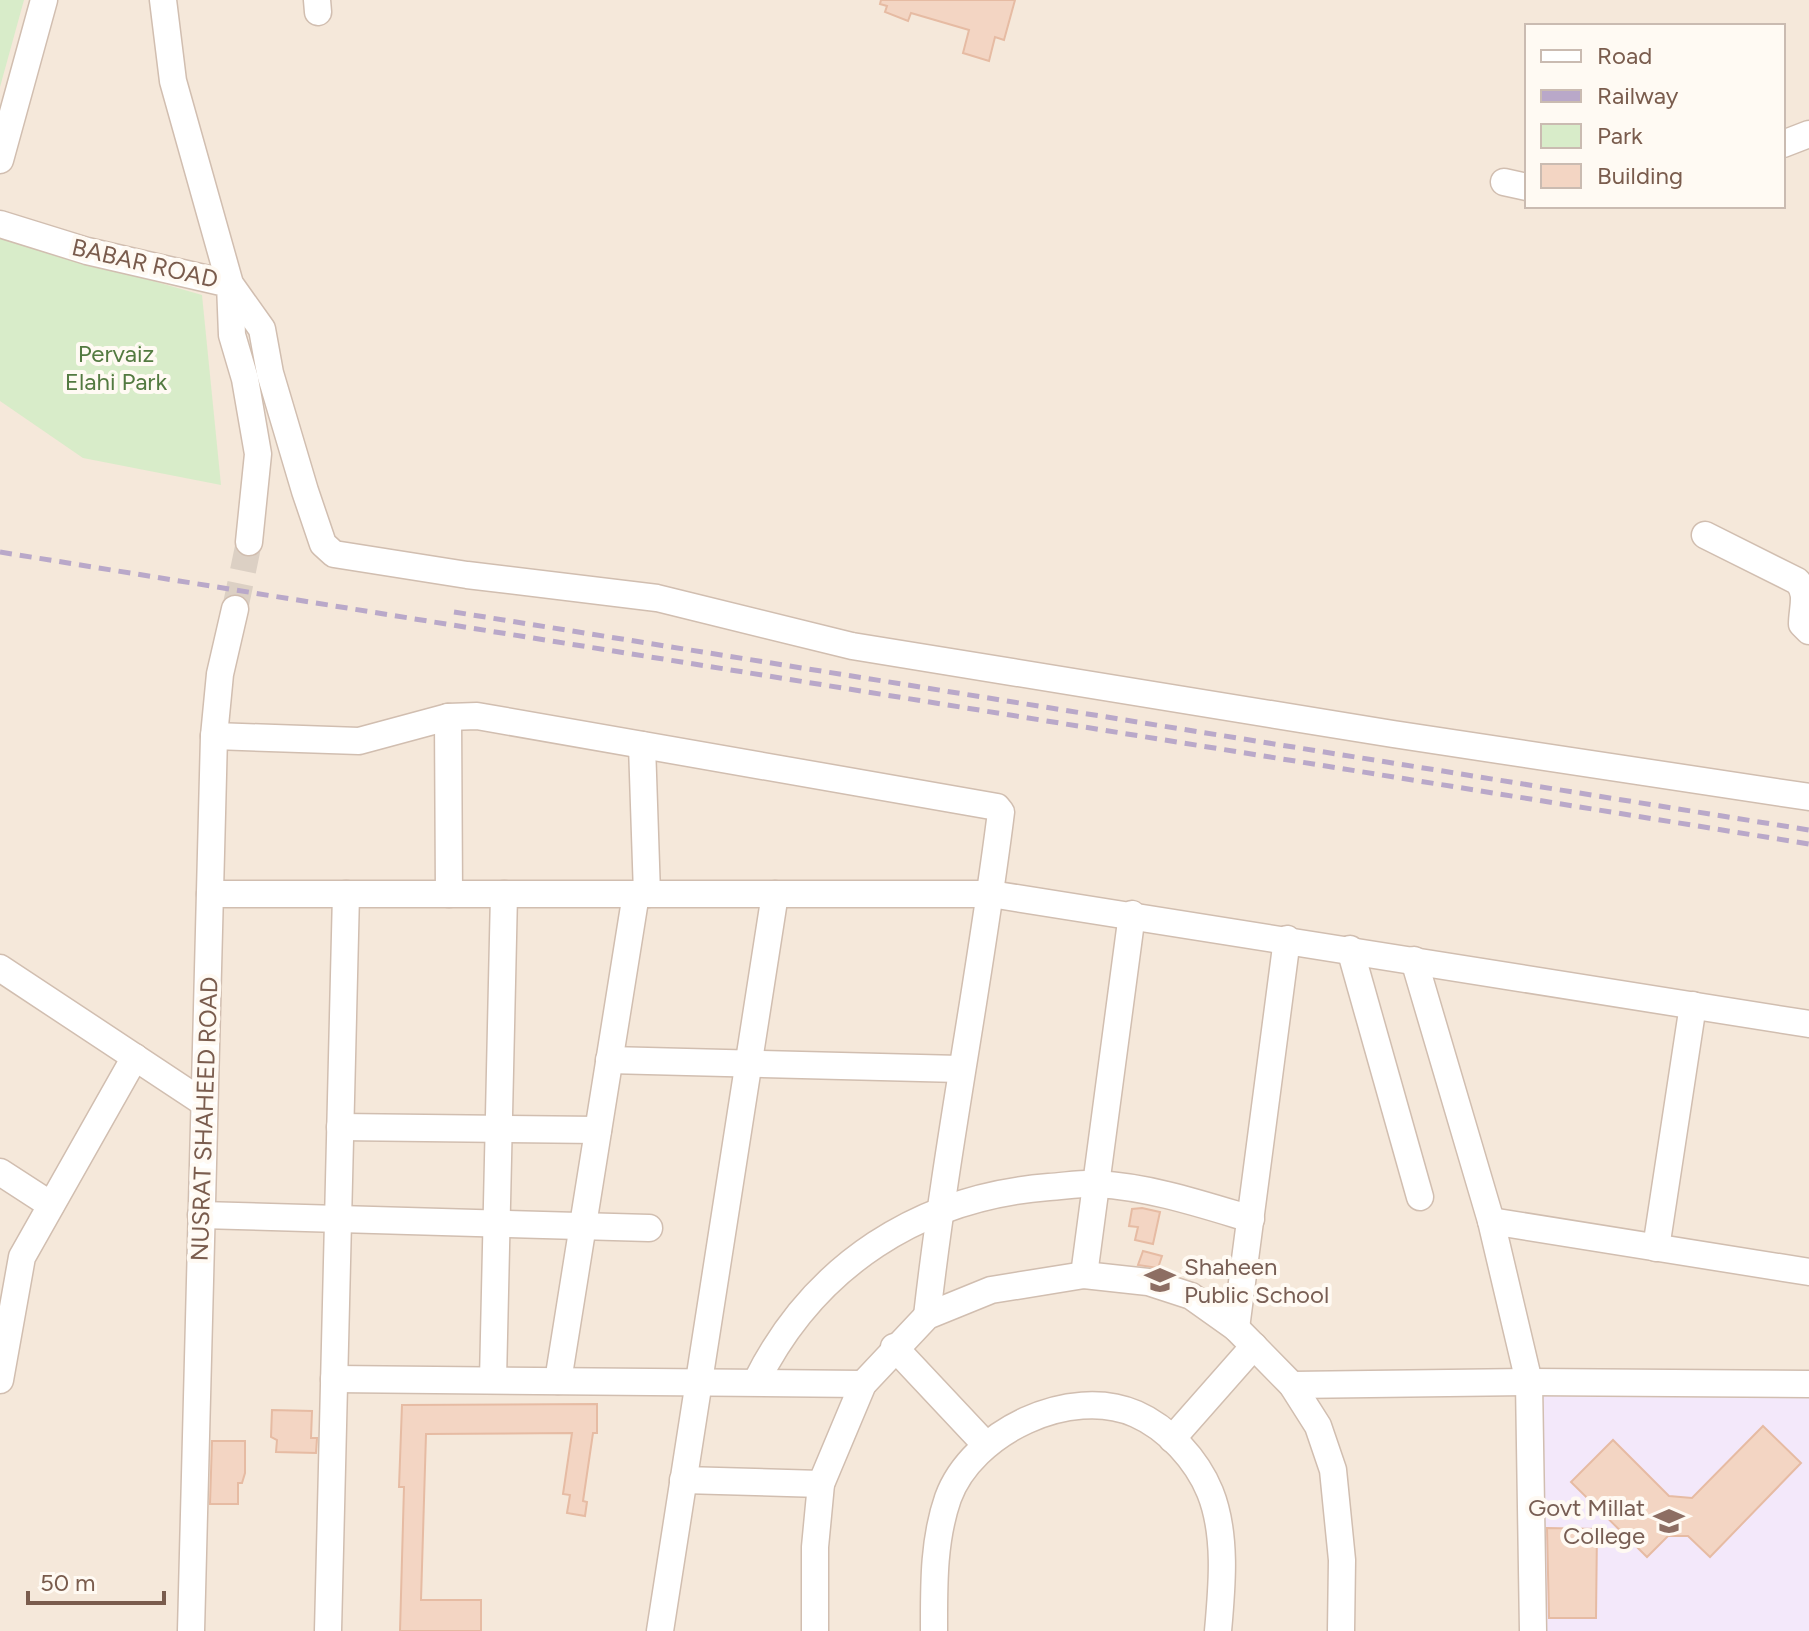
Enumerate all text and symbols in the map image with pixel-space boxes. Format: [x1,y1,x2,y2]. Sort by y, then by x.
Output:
legend [1525,24,1785,208]
text: Road [1597,41,1652,70]
text: Railway [1597,81,1679,110]
text: Park [1597,121,1643,150]
text: Building [1597,161,1683,190]
street label: BABAR ROAD [69,232,221,294]
park label: Pervaiz Elahi Park [65,339,167,396]
street label: NUSRAT SHAHEED ROAD [185,976,223,1262]
place label: Shaheen Public School [1184,1252,1329,1309]
school or university icon: Shaheen Public School [1143,1263,1177,1297]
place label: Govt Millat College [1528,1493,1645,1550]
school or university icon: Govt Millat College [1652,1504,1686,1538]
scale bar [28,1555,164,1605]
text: 50 m [40,1568,96,1597]

